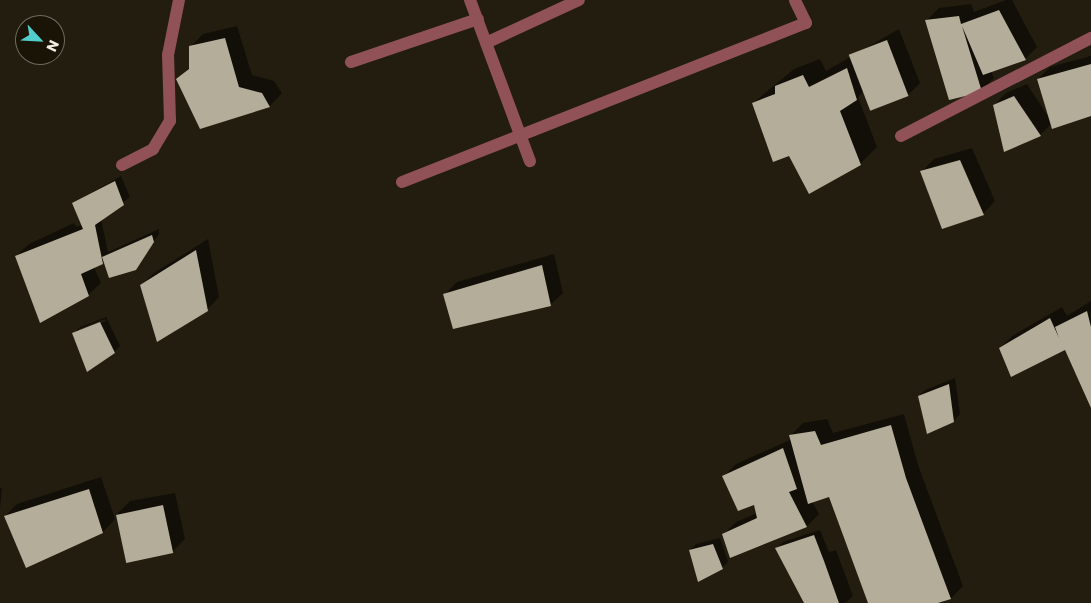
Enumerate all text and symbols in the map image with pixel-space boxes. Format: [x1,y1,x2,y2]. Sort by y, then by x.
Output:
north arrow [15,15,65,65]
text: N [41,37,64,55]

